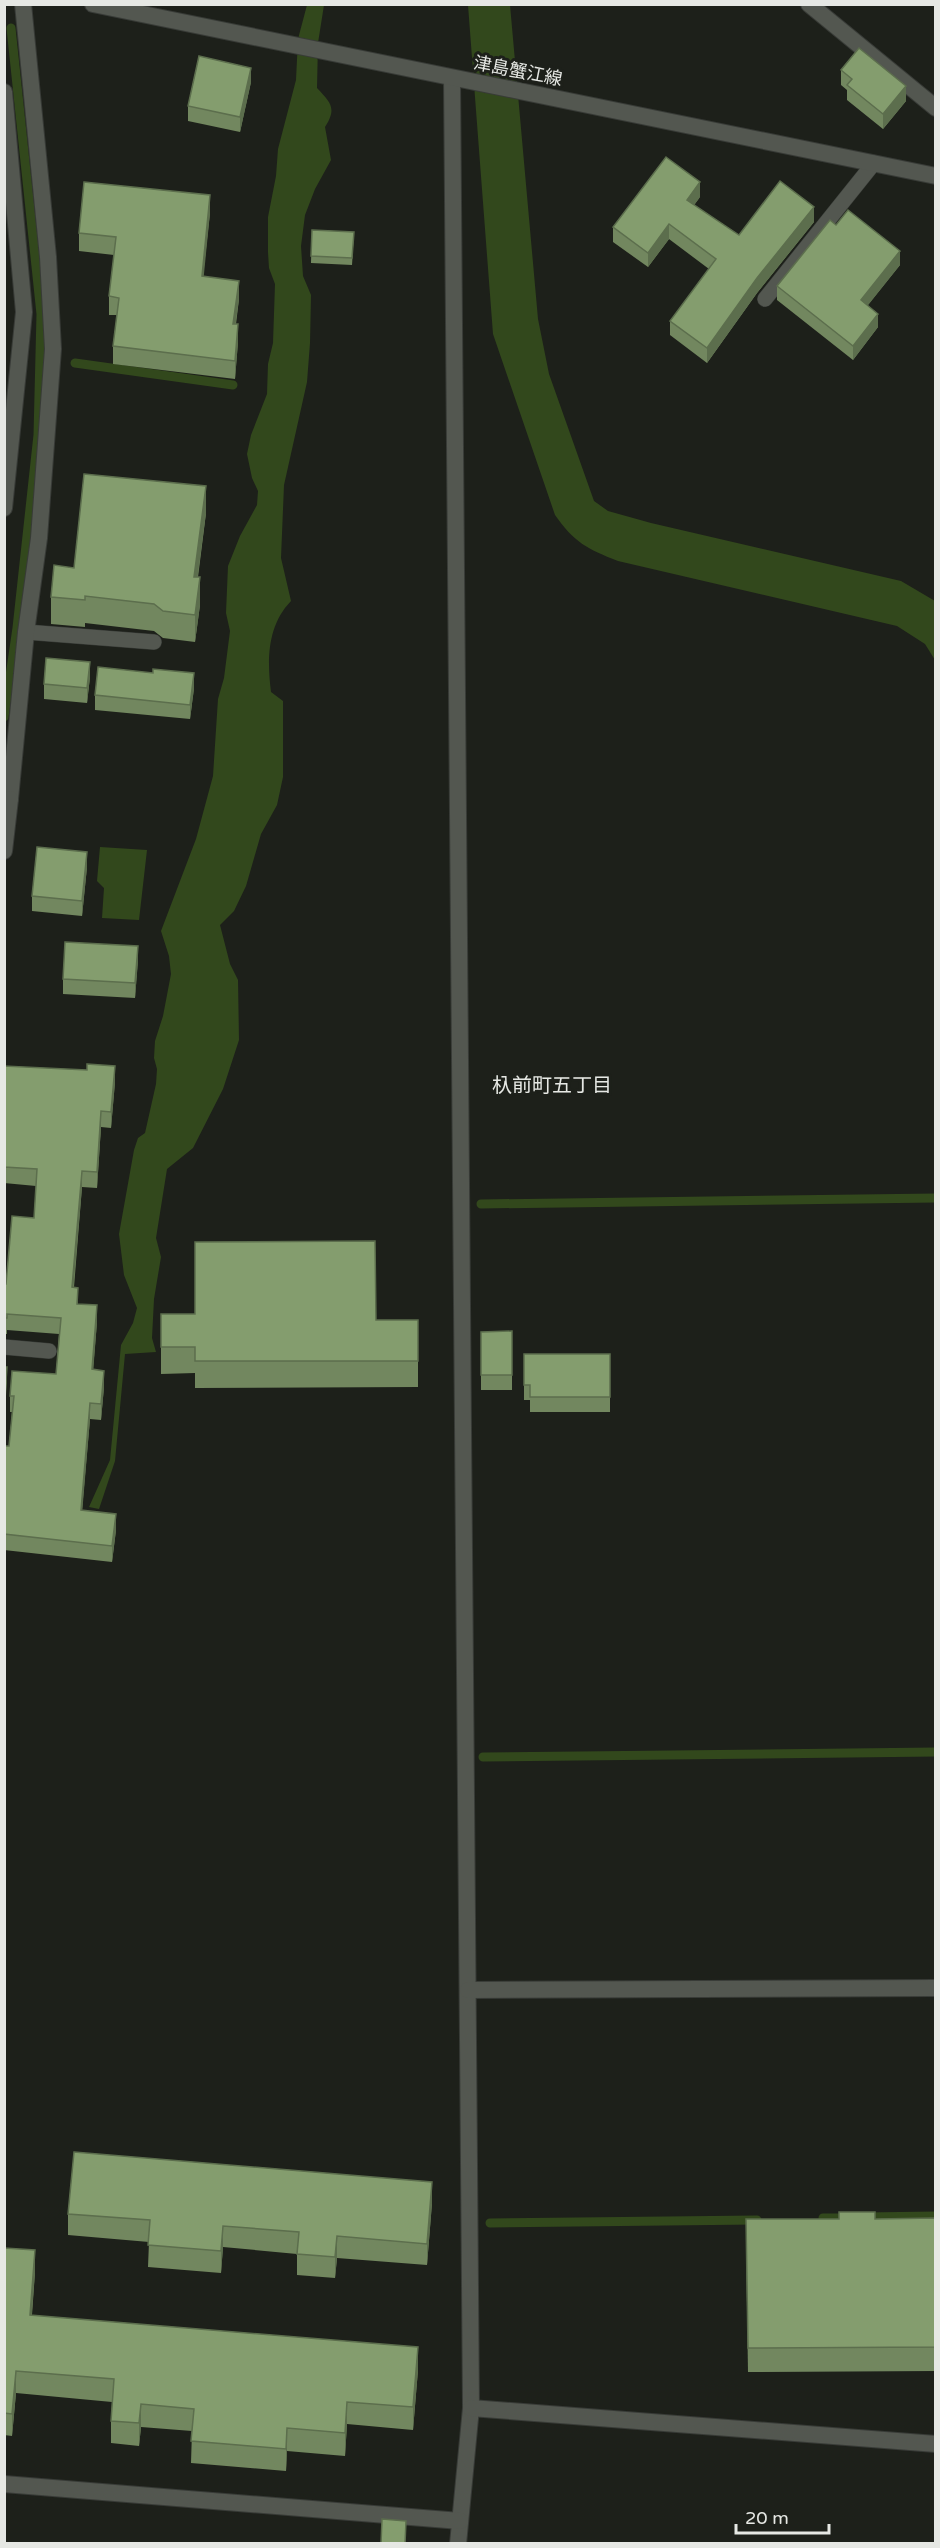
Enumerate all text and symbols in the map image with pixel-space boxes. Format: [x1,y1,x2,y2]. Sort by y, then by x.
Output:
street label: 津島蟹江線 [472,52,564,90]
district label: 杁前町五丁目 [492,1074,612,1098]
scale bar [736,2497,829,2535]
text: 20 m [745,2507,789,2529]

